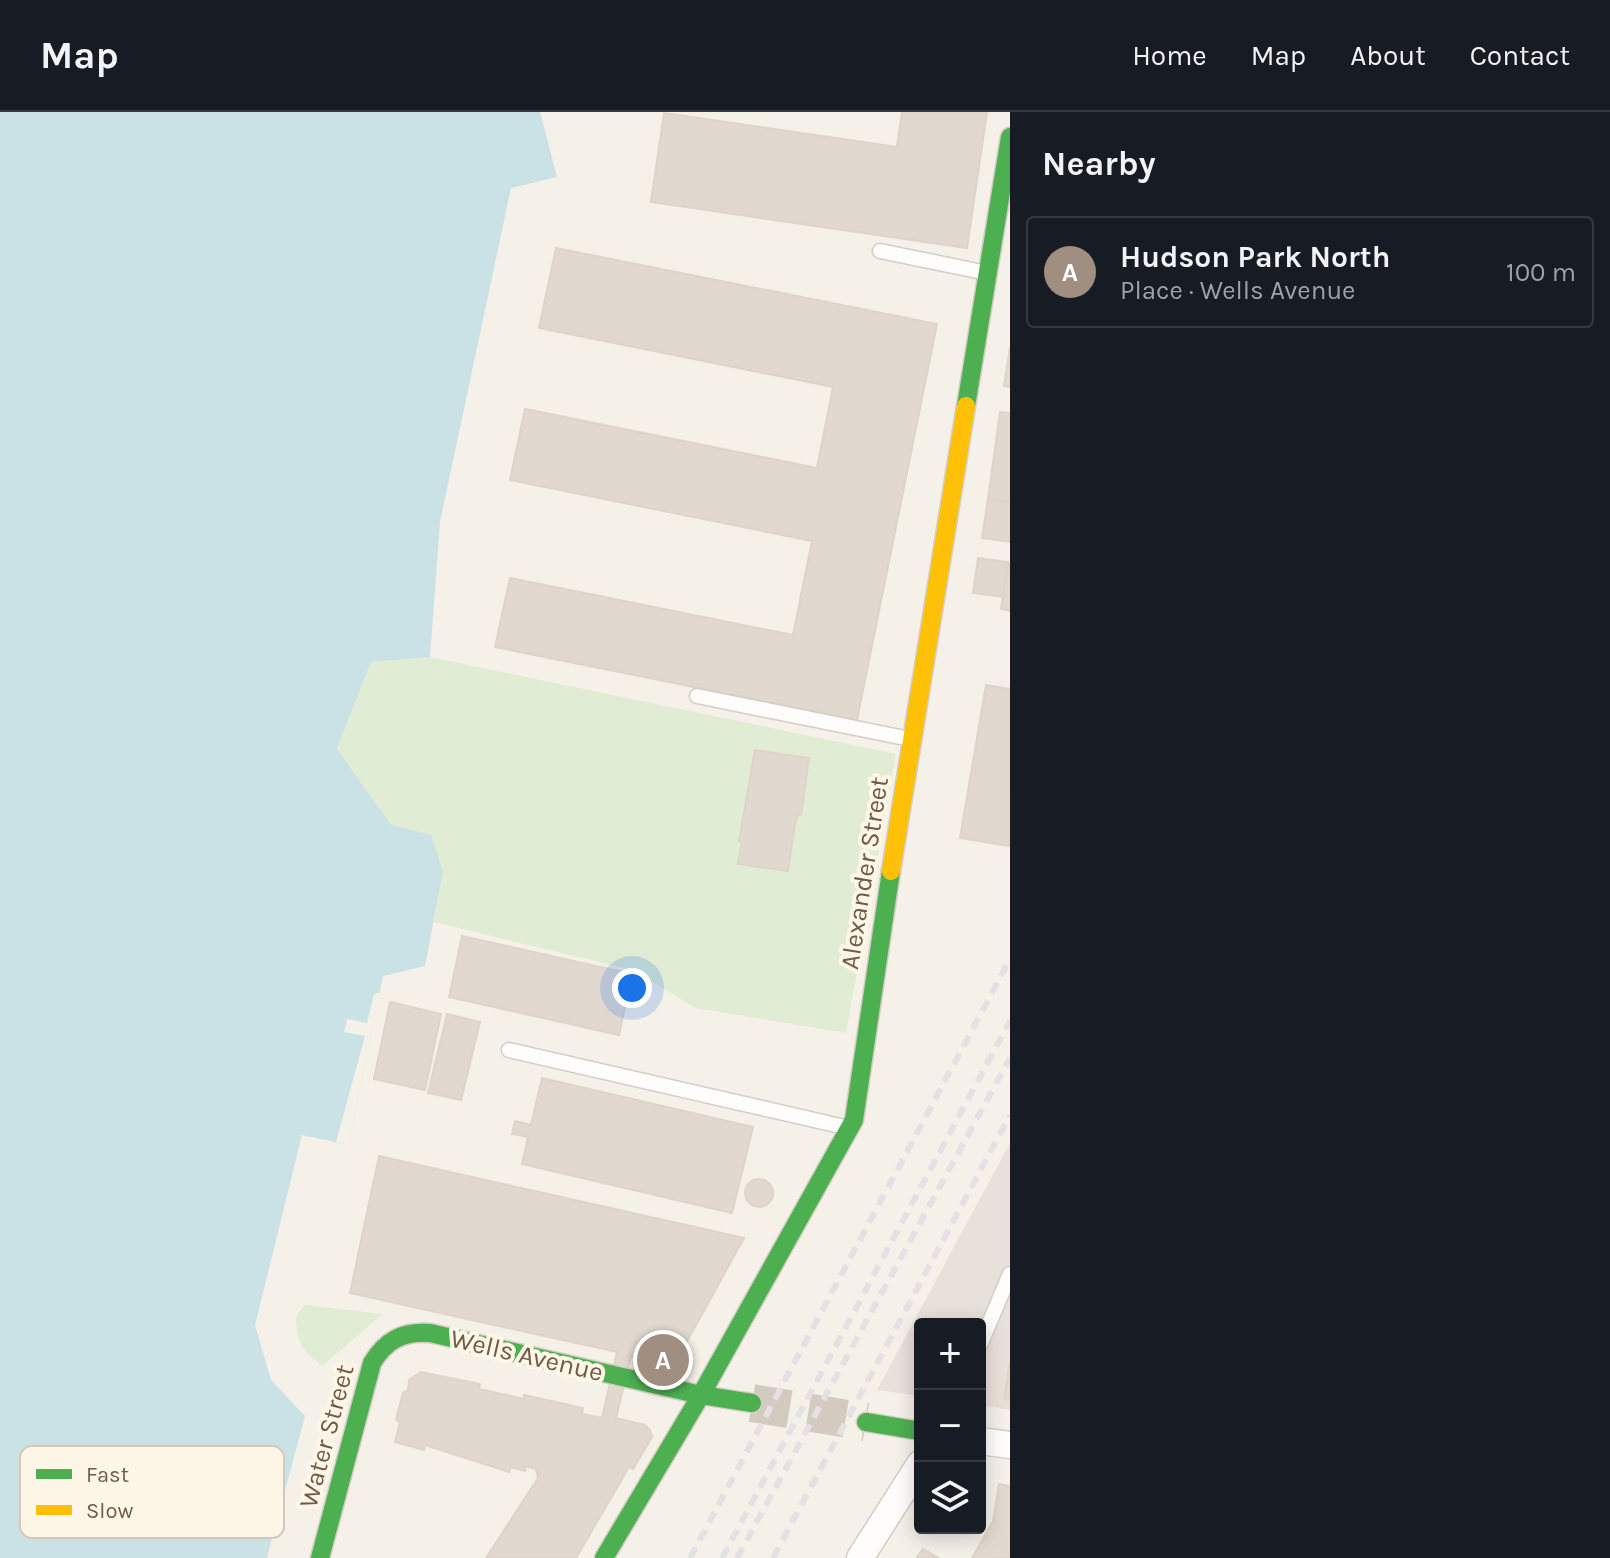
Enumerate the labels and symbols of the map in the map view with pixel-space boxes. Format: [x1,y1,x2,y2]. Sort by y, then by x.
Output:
street label: Alexander Street [834,774,895,972]
your location [612,968,652,1008]
street label: Wells Avenue [448,1323,606,1388]
pin: A [637,1330,689,1390]
street label: Water Street [293,1361,361,1511]
legend [20,1446,284,1538]
text: Fast [86,1462,129,1488]
text: Slow [86,1498,133,1524]

